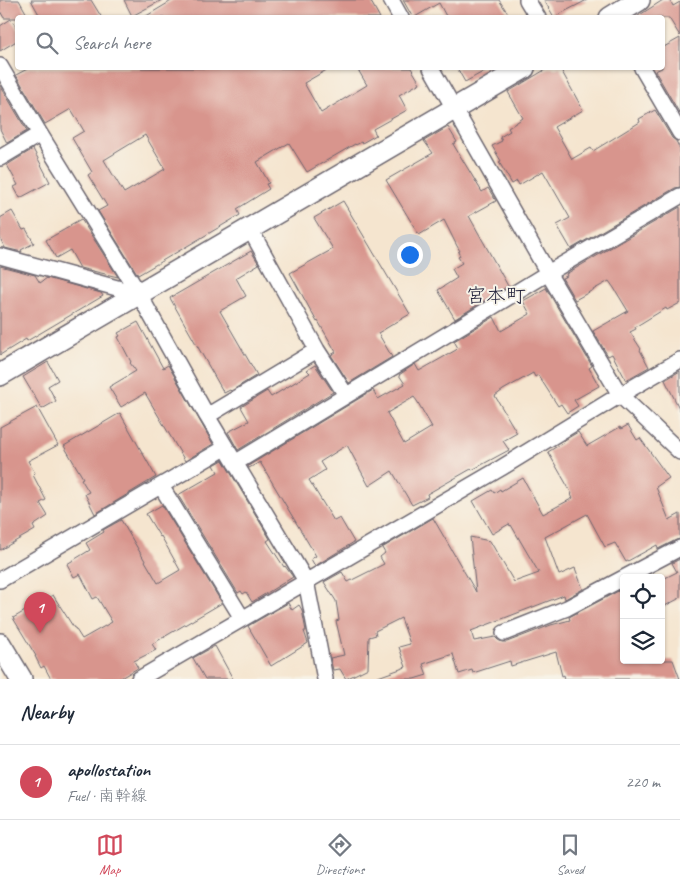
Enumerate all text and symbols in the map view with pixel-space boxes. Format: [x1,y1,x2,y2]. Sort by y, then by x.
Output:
search box [15,15,665,70]
icon: search [33,29,61,57]
text: Search here [73,31,150,55]
your location [397,242,423,268]
district label: 宮本町 [466,283,526,308]
map controls [620,574,665,664]
button: locate [620,574,665,619]
pin: 1 [24,592,56,633]
button: layers [620,619,665,664]
text: Nearby [20,699,73,725]
text: apollostation [67,758,150,782]
text: 1 [32,772,40,792]
text: 220 m [626,772,660,792]
text: Fuel · 南幹線 [67,786,147,806]
tab: Map [96,831,124,878]
tab: Directions [316,831,364,878]
tab: Saved [556,831,584,878]

